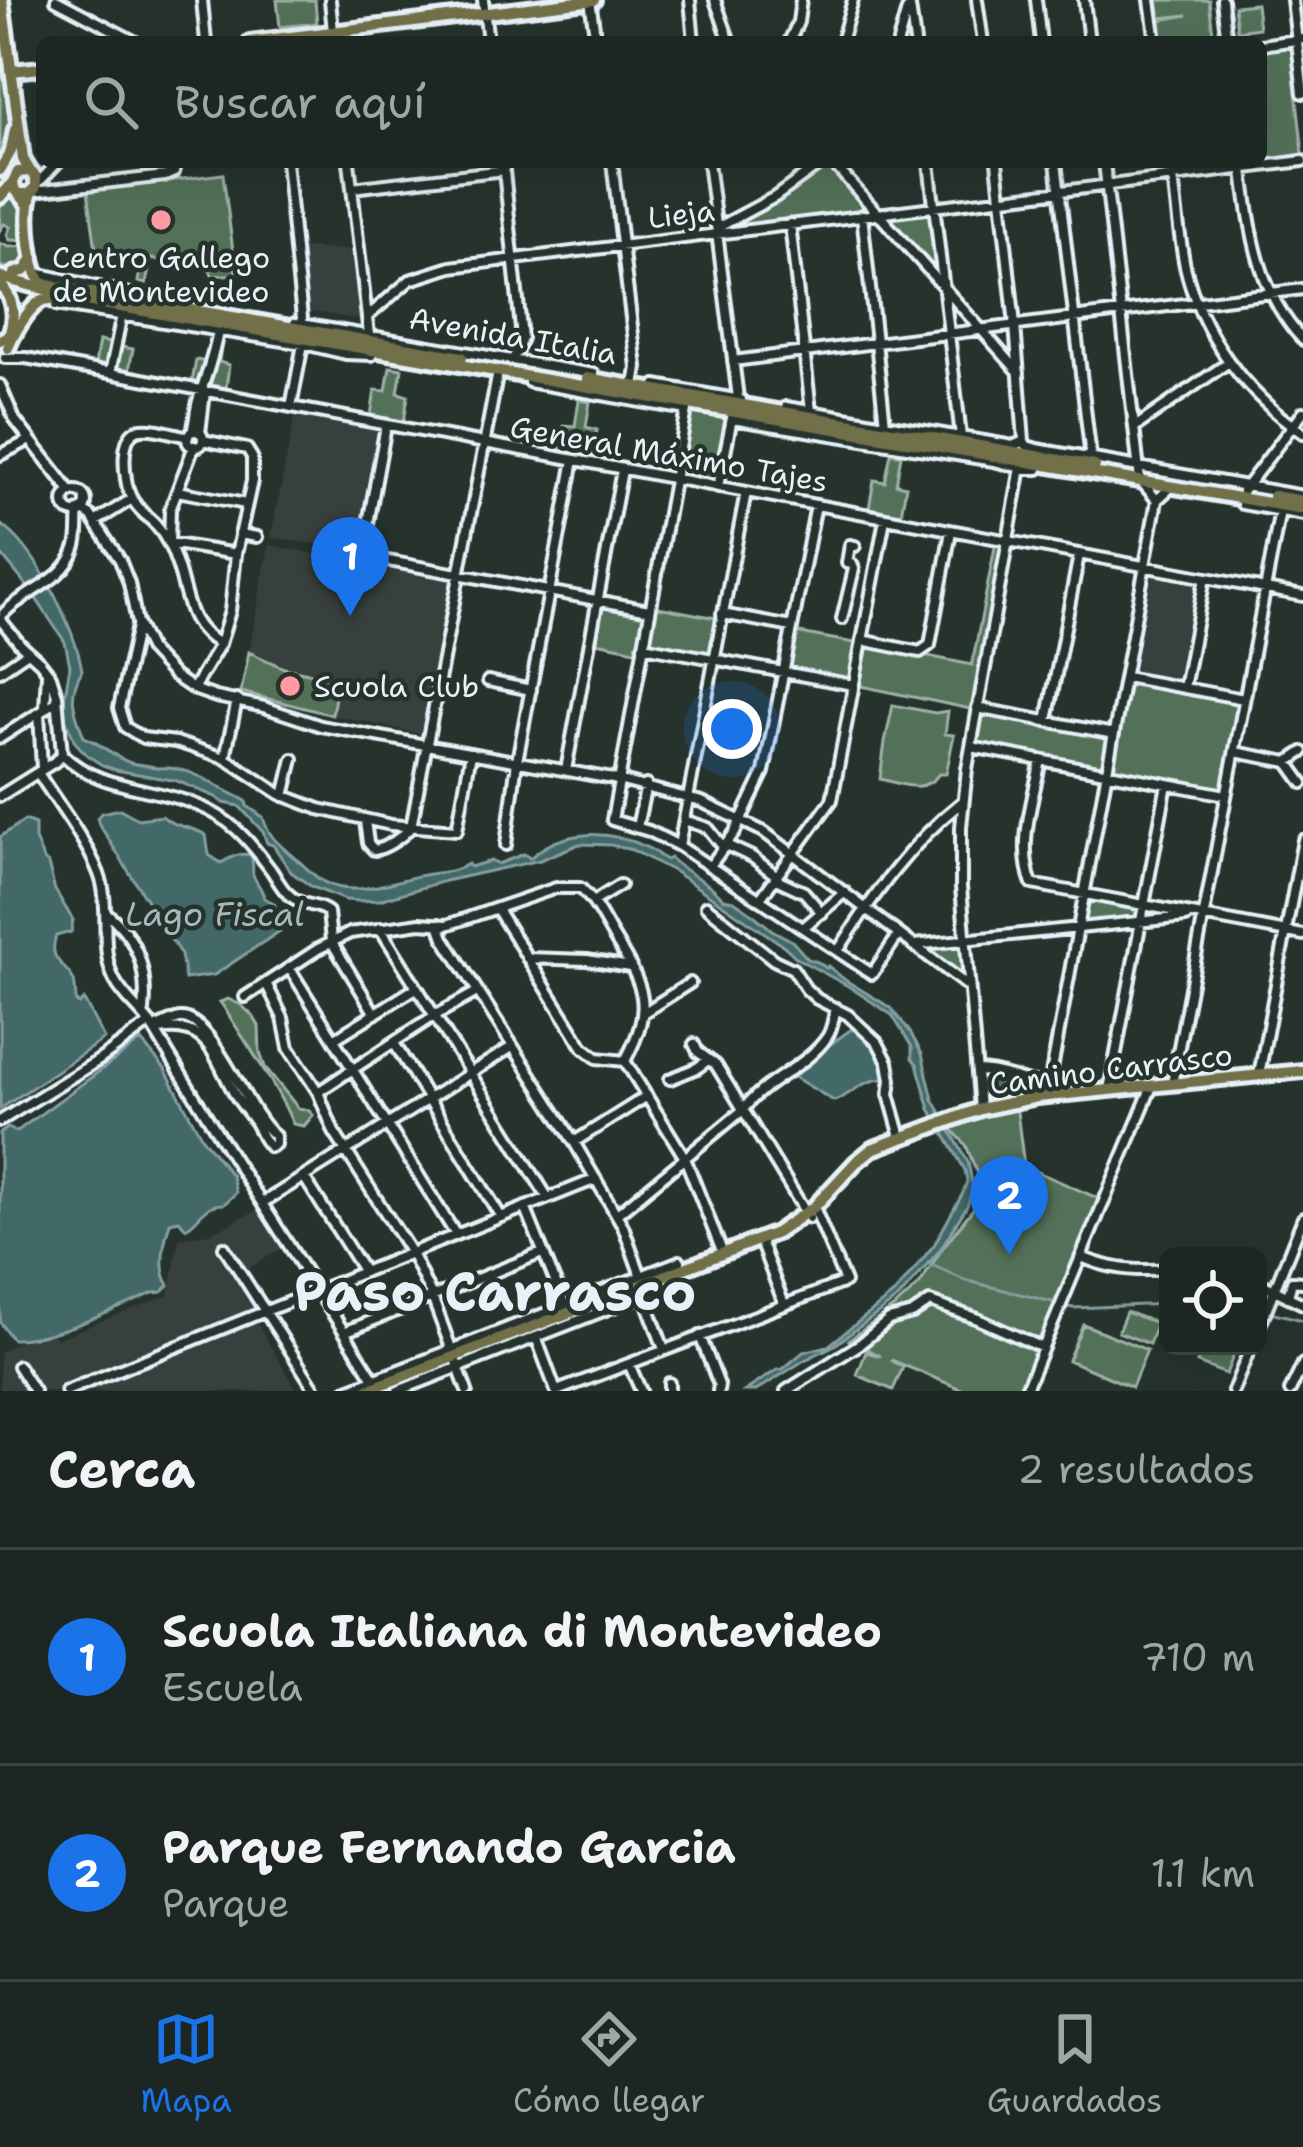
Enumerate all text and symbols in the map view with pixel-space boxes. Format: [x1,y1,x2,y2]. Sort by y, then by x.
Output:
search box [36,36,1267,168]
icon: search [78,69,144,135]
text: Buscar aquí [174,72,426,132]
street label: Lieja [645,190,717,238]
marker: Centro Gallego de Montevideo [148,207,174,233]
place label: Centro Gallego de Montevideo [52,237,270,312]
street label: Avenida Italia [406,298,620,374]
street label: General Máximo Tajes [507,406,831,502]
pin: 1 [311,517,389,616]
place label: Scuola Club [314,666,479,707]
marker: Scuola Club [277,673,303,699]
your location [702,699,762,759]
water label: Lago Fiscal [125,892,305,937]
street label: Camino Carrasco [987,1034,1235,1104]
pin: 2 [970,1156,1048,1255]
map controls [1159,1247,1267,1355]
button: locate [1159,1247,1267,1355]
district label: Paso Carrasco [294,1255,696,1327]
text: Cerca [48,1435,195,1503]
text: 2 resultados [1017,1443,1255,1495]
text: Scuola Italiana di Montevideo [162,1601,882,1661]
text: 1 [78,1631,96,1683]
text: 710 m [1140,1631,1255,1683]
text: Escuela [162,1661,303,1713]
text: Parque Fernando Garcia [162,1817,736,1877]
text: 2 [73,1847,101,1899]
text: 1.1 km [1150,1847,1255,1899]
text: Parque [162,1877,290,1929]
tab: Mapa [141,2006,232,2123]
tab: Cómo llegar [513,2006,705,2123]
tab: Guardados [987,2006,1162,2123]

